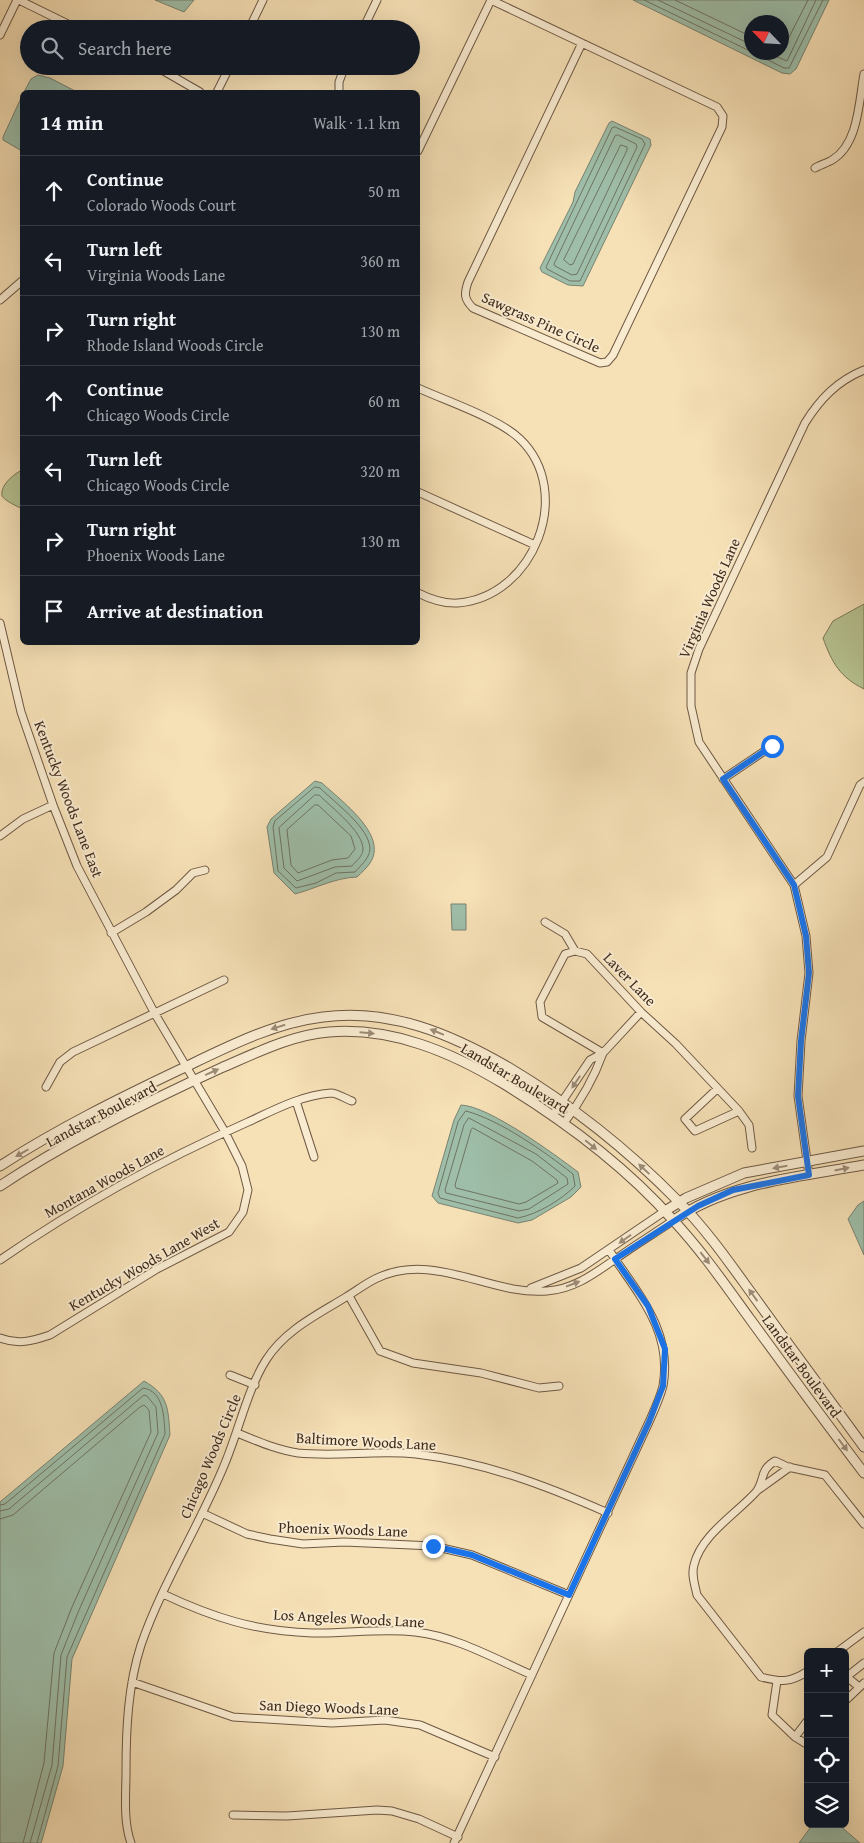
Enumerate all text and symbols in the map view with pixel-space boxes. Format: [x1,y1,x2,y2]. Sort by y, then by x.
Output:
north arrow [744,15,789,60]
search box [20,20,420,75]
icon: search [38,34,66,62]
text: Search here [78,34,172,62]
text: 14 min [40,107,103,138]
text: Walk · 1.1 km [313,111,400,135]
text: Continue [87,165,164,193]
icon: ahead [40,177,68,205]
text: 50 m [368,179,400,203]
text: Colorado Woods Court [87,193,236,217]
text: Turn left [87,235,162,263]
icon: left [40,247,68,275]
text: 360 m [360,249,400,273]
text: Virginia Woods Lane [87,263,225,287]
street label: Sawgrass Pine Circle [478,286,604,358]
text: Turn right [87,305,176,333]
icon: right [40,317,68,345]
text: 130 m [360,319,400,343]
text: Rhode Island Woods Circle [87,333,263,357]
text: Continue [87,375,164,403]
icon: ahead [40,387,68,415]
text: 60 m [368,389,400,413]
text: Chicago Woods Circle [87,403,230,427]
text: Turn left [87,445,162,473]
icon: left [40,457,68,485]
text: 320 m [360,459,400,483]
text: Chicago Woods Circle [87,473,230,497]
text: Turn right [87,515,176,543]
icon: right [40,527,68,555]
text: 130 m [360,529,400,553]
street label: Virginia Woods Lane [673,535,745,661]
text: Phoenix Woods Lane [87,543,225,567]
icon: arrive [40,597,68,625]
text: Arrive at destination [87,597,263,625]
street label: Kentucky Woods Lane East [29,718,109,881]
route start [761,735,784,758]
street label: Laver Lane [599,947,661,1011]
one-way arrow [270,1024,285,1032]
one-way arrow [429,1027,444,1035]
one-way arrow [360,1029,376,1037]
street label: Landstar Boulevard [457,1037,573,1119]
one-way arrow [205,1068,219,1076]
one-way arrow [571,1075,580,1088]
street label: Landstar Boulevard [42,1076,160,1152]
street label: Montana Woods Lane [40,1139,168,1223]
one-way arrow [584,1139,597,1150]
one-way arrow [16,1148,29,1157]
one-way arrow [638,1163,650,1175]
one-way arrow [771,1163,787,1171]
one-way arrow [835,1165,851,1173]
street label: Kentucky Woods Lane West [65,1212,224,1316]
one-way arrow [618,1234,631,1244]
one-way arrow [699,1251,710,1264]
one-way arrow [566,1280,581,1288]
one-way arrow [747,1289,758,1302]
street label: Landstar Boulevard [758,1310,846,1422]
street label: Chicago Woods Circle [174,1390,246,1522]
street label: Baltimore Woods Lane [295,1427,437,1455]
one-way arrow [838,1438,848,1452]
street label: Phoenix Woods Lane [278,1516,408,1542]
route end [422,1535,445,1558]
street label: Los Angeles Woods Lane [273,1604,425,1632]
map controls [804,1648,849,1828]
button: + [804,1648,849,1693]
button: − [804,1693,849,1738]
street label: San Diego Woods Lane [259,1694,399,1720]
button: locate [804,1738,849,1783]
button: layers [804,1783,849,1828]

